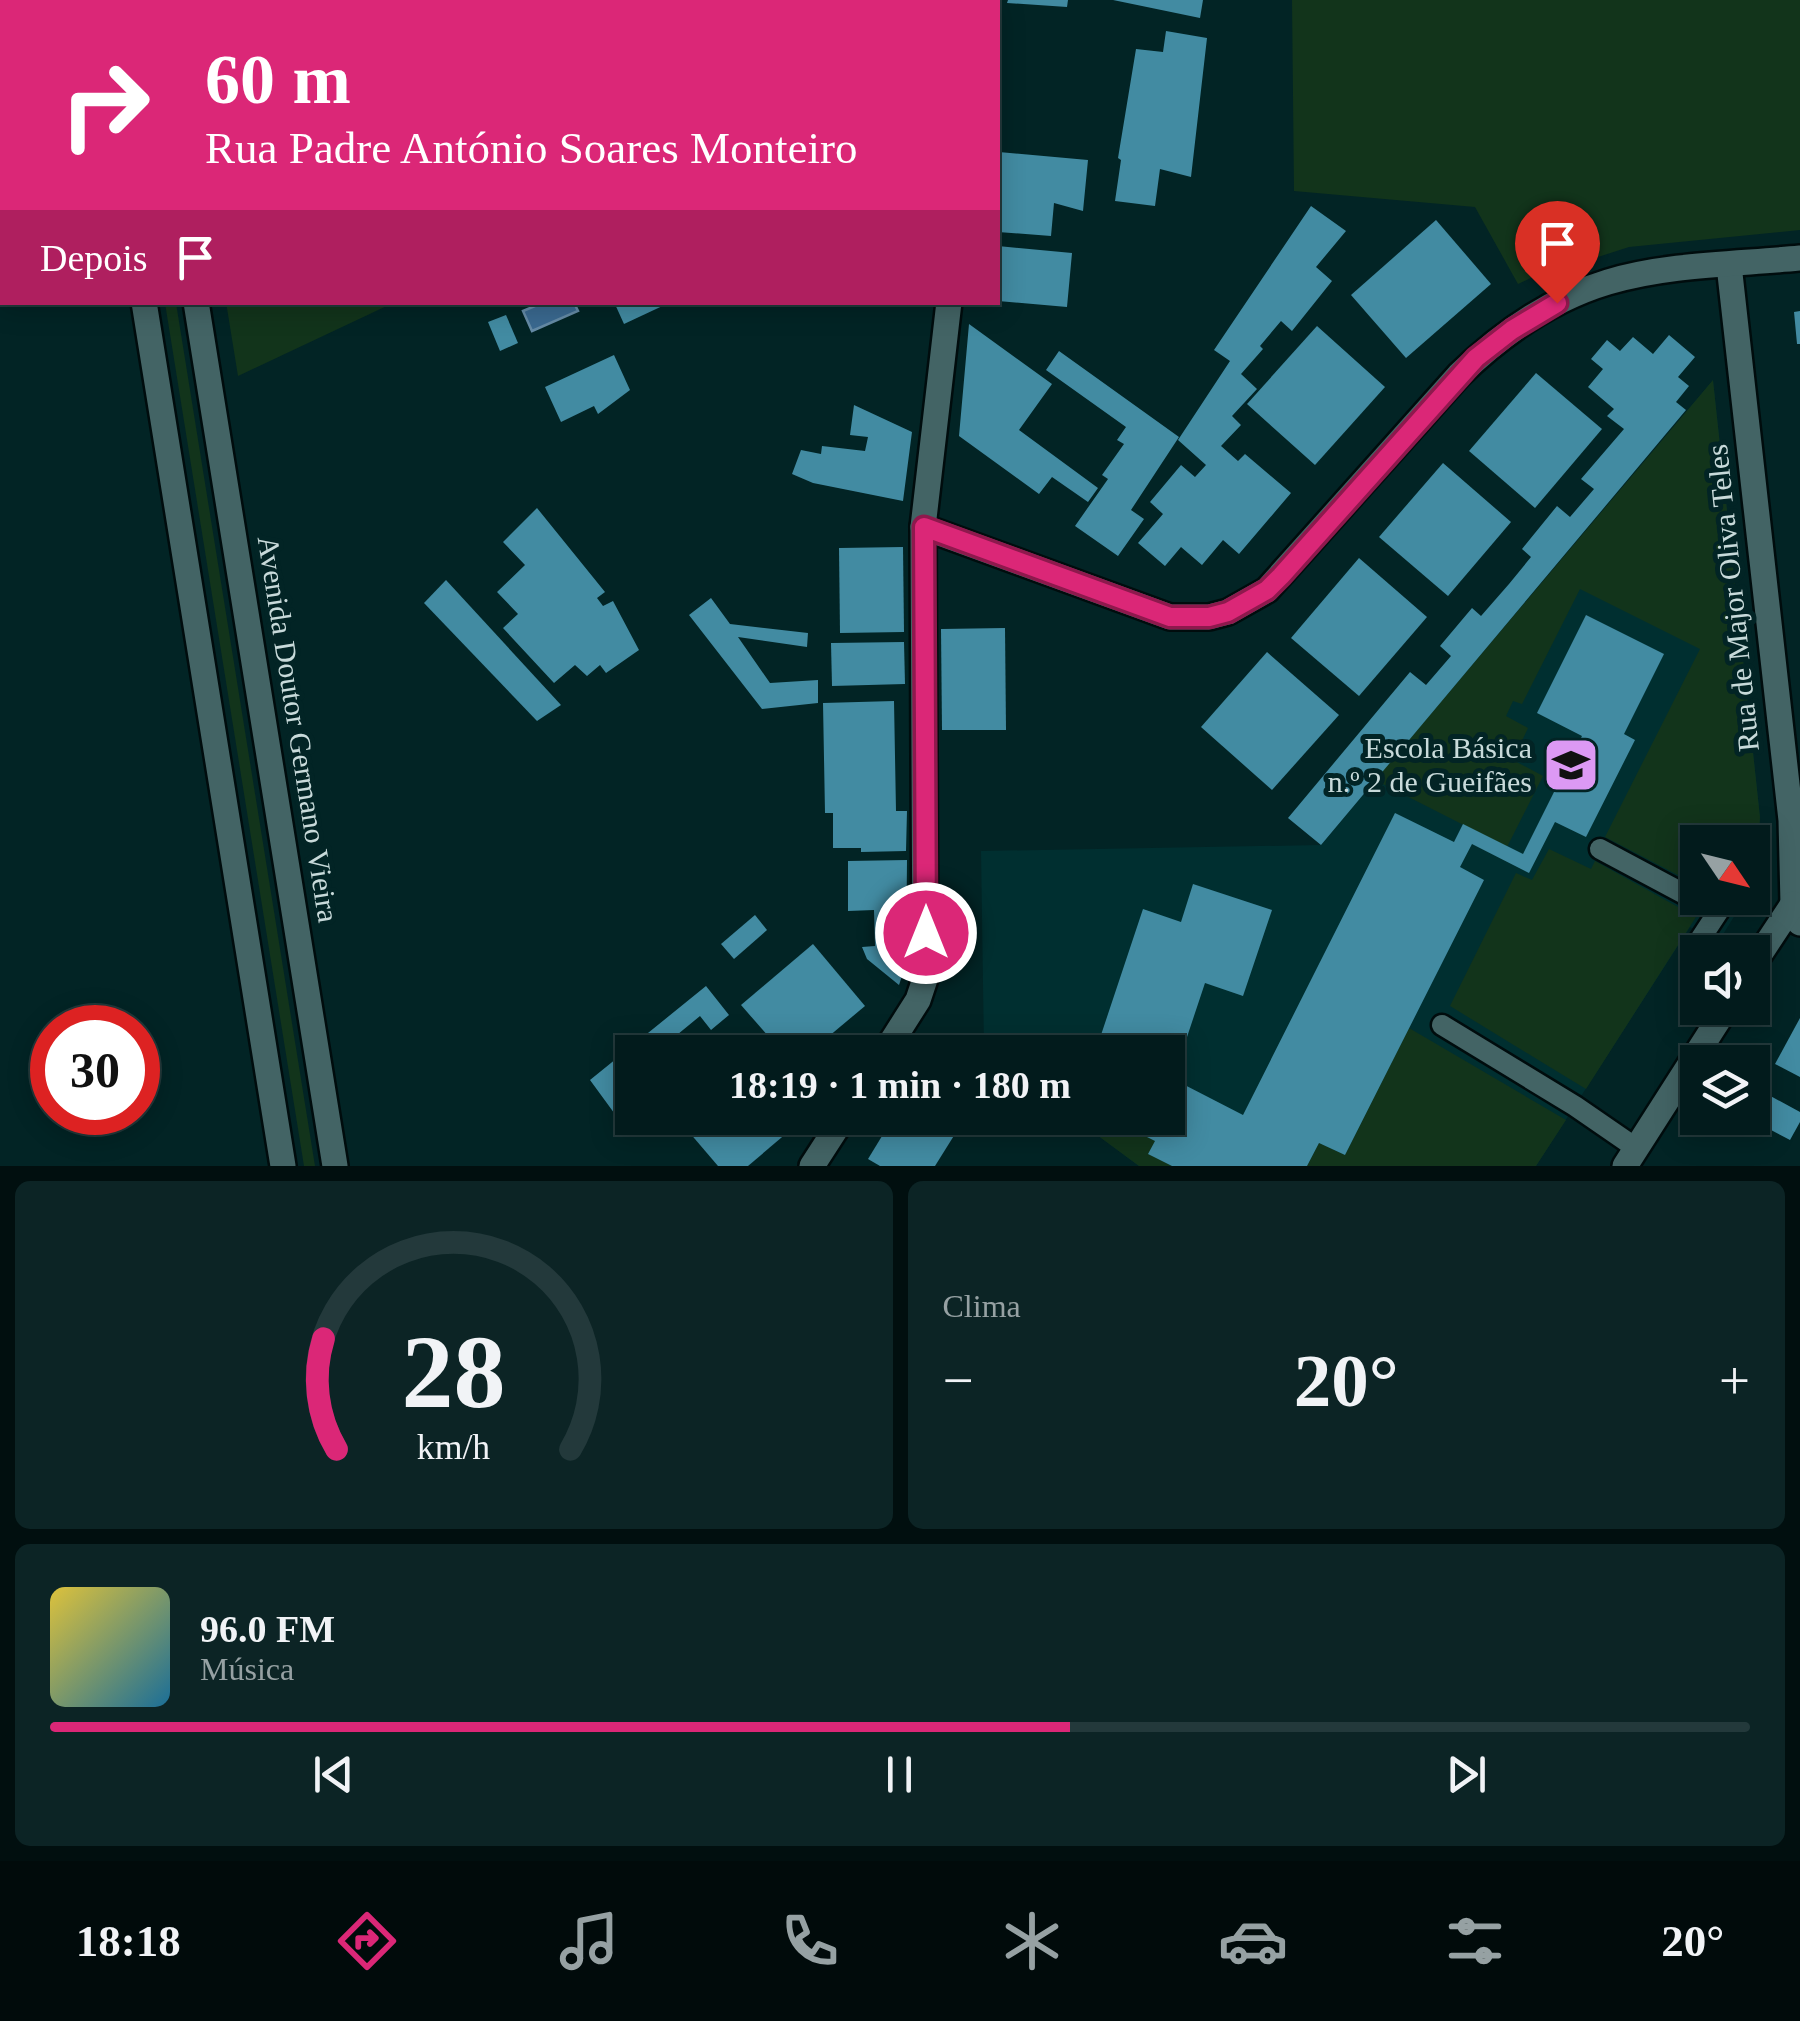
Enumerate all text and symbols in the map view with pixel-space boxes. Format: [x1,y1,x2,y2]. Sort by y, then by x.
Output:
icon: right [40,40,170,170]
text: 60 m [205,41,351,118]
text: Rua Padre António Soares Monteiro [205,123,857,173]
pin [1515,201,1600,304]
icon: arrive [1530,216,1585,271]
icon: arrive [168,230,223,285]
text: Depois [40,237,148,279]
street label: Rua de Major Oliva Teles [1700,443,1765,753]
street label: Avenida Doutor Germano Vieira [252,533,345,925]
place label: Escola Básica n.º 2 de Gueifães [1328,731,1532,798]
school or university icon: Escola Básica n.º 2 de Gueifães [1541,735,1601,795]
north arrow [1680,825,1770,915]
map controls [1680,825,1770,1135]
position arrow [874,881,978,985]
button: sound [1680,935,1770,1025]
speed limit sign: 30 [30,1005,160,1135]
button: layers [1680,1045,1770,1135]
text: 18:19 · 1 min · 180 m [729,1064,1071,1106]
text: Clima [943,1288,1021,1324]
text: 28 [402,1314,506,1429]
text: 20° [1294,1339,1399,1422]
text: − [943,1350,974,1411]
text: + [1719,1350,1750,1411]
text: km/h [417,1427,491,1467]
text: 96.0 FM [200,1608,335,1650]
text: Música [200,1651,294,1687]
icon: previous [306,1747,361,1802]
icon: pause [872,1747,927,1802]
icon: next [1439,1747,1494,1802]
icon: directions [332,1906,402,1976]
icon: music [554,1906,624,1976]
icon: phone [775,1906,845,1976]
icon: climate [997,1906,1067,1976]
icon: car [1218,1906,1288,1976]
icon: filters [1440,1906,1510,1976]
text: 18:18 [76,1916,181,1966]
text: 20° [1661,1916,1724,1966]

